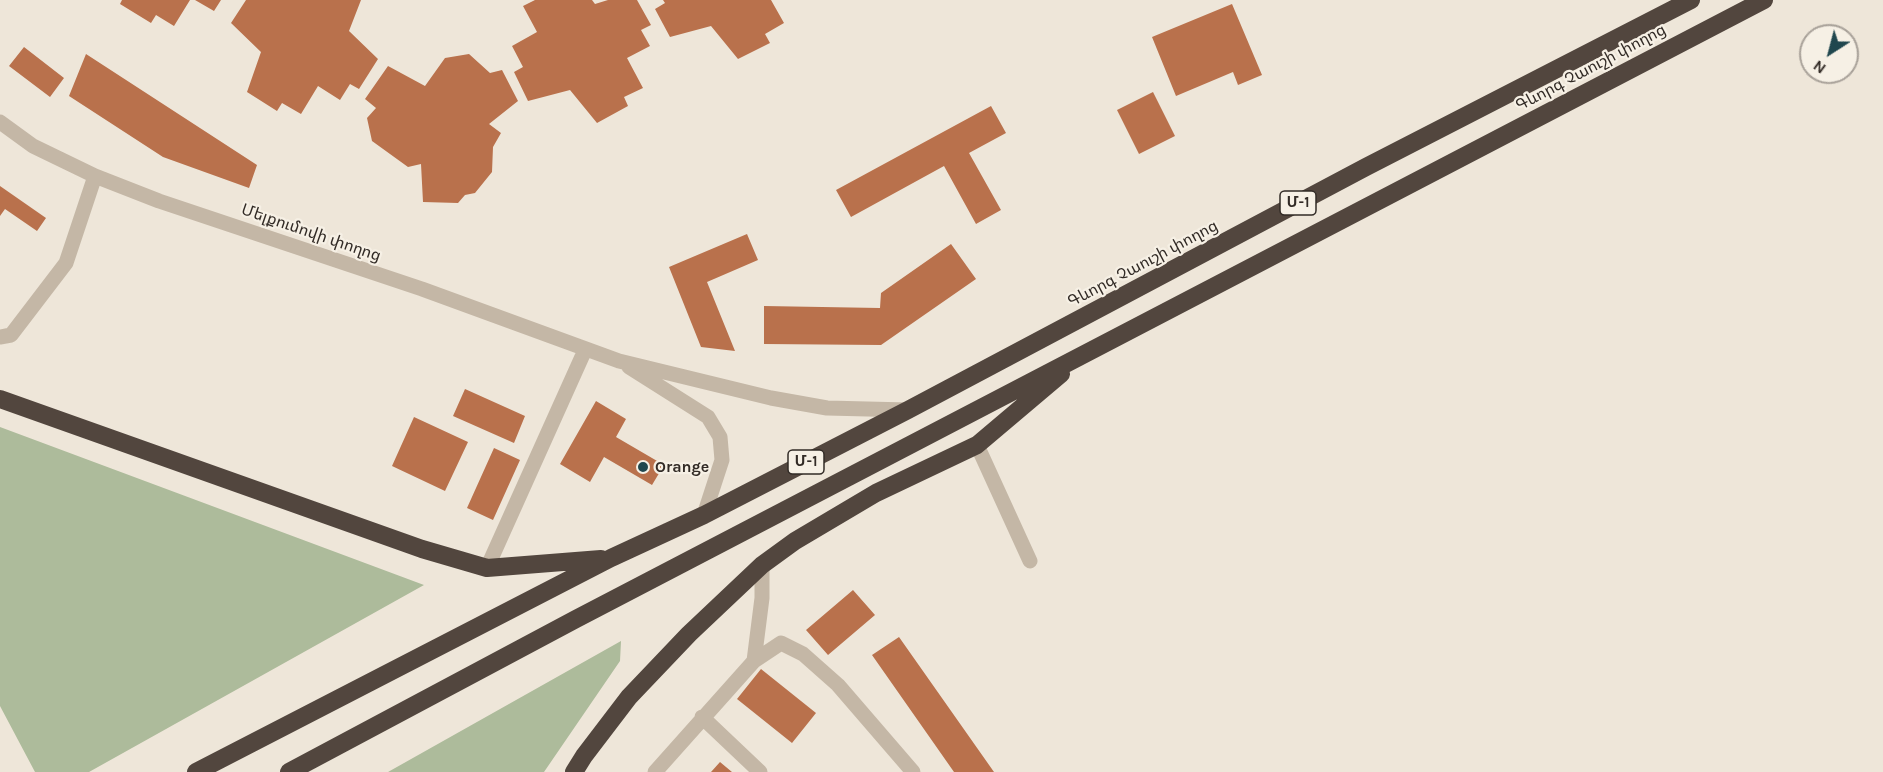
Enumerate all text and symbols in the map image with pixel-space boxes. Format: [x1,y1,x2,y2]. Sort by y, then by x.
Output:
street label: Գևորգ Չաուշի փողոց [1513,20,1669,116]
north arrow [1799,24,1859,84]
text: N [1809,56,1830,78]
road number: Մ-1 [1280,191,1316,215]
street label: Մելքումովի փողոց [239,200,383,266]
street label: Գևորգ Չաուշի փողոց [1065,216,1221,312]
road number: Մ-1 [788,450,824,474]
place label: Orange [655,457,709,477]
marker: Orange [636,460,650,474]

